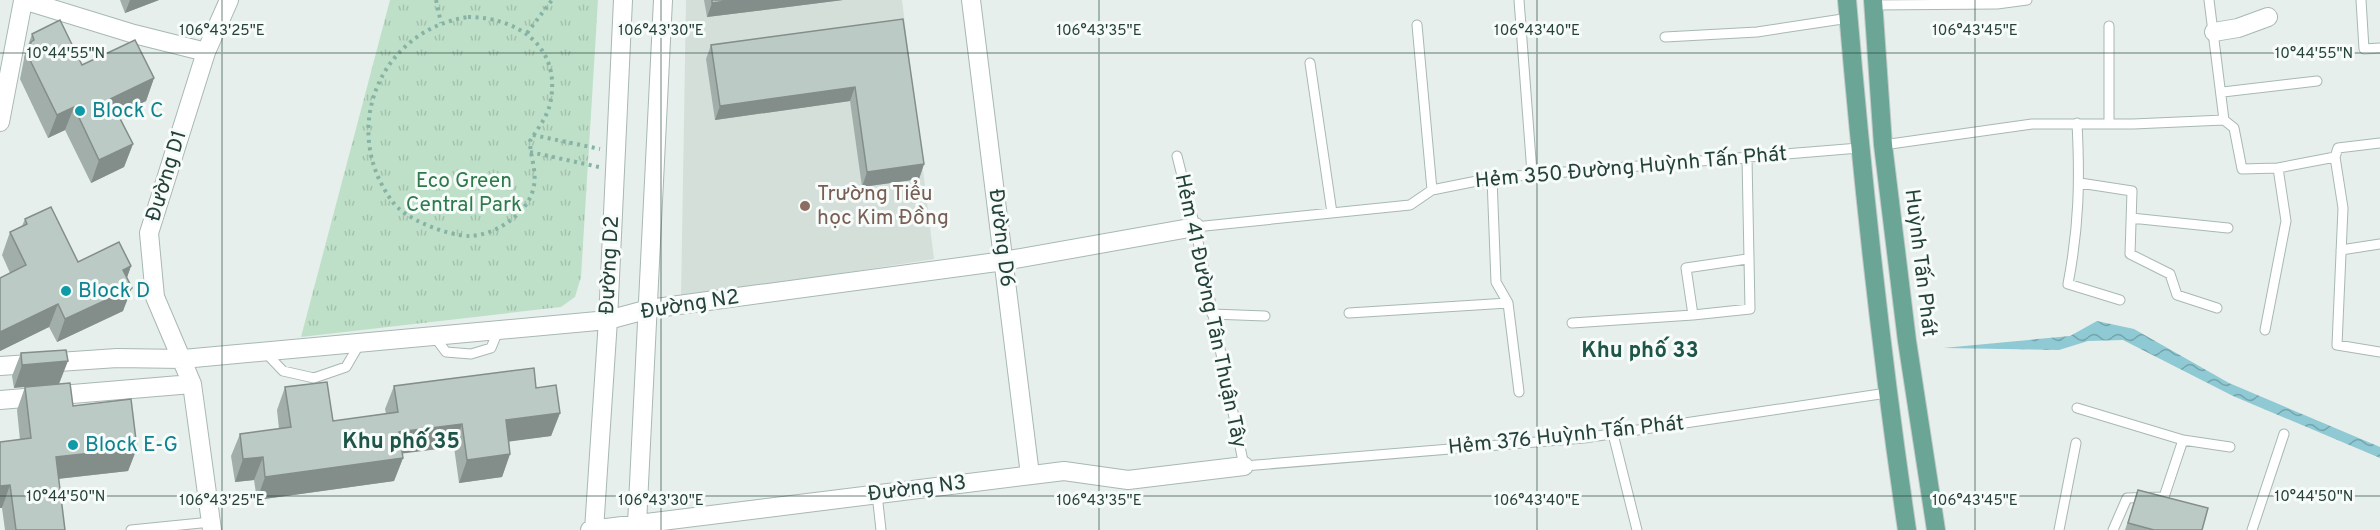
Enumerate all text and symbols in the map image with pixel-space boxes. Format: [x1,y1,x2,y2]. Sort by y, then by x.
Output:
text: 106°43'25"E [179,22,265,41]
text: 106°43'30"E [618,22,704,41]
text: 106°43'35"E [1056,22,1142,41]
text: 106°43'40"E [1494,22,1580,41]
text: 106°43'45"E [1932,22,2018,41]
text: 10°44'55"N [27,45,105,64]
text: 10°44'55"N [2275,45,2353,64]
place label: Block C [92,98,164,125]
marker: Block C [73,104,87,118]
street label: Đường D1 [140,127,194,225]
street label: Hẻm 350 Đường Huỳnh Tấn Phát [1474,141,1788,195]
park label: Eco Green Central Park [406,168,522,219]
street label: Hẻm 41 Đường Tân Thuận Tây [1168,171,1252,451]
place label: Trường Tiểu học Kim Đồng [817,179,949,232]
street label: Đường D6 [982,187,1020,289]
street label: Huỳnh Tấn Phát [1898,188,1942,338]
marker: Trường Tiểu học Kim Đồng [798,199,812,213]
street label: Đường D2 [594,215,626,315]
place label: Block D [78,278,150,305]
marker: Block D [59,284,73,298]
street label: Đường N2 [639,284,741,326]
district label: Khu phố 33 [1581,336,1699,365]
street label: Hẻm 376 Huỳnh Tấn Phát [1447,410,1685,462]
district label: Khu phố 35 [342,427,460,456]
place label: Block E-G [85,432,178,459]
marker: Block E-G [66,438,80,452]
street label: Đường N3 [866,470,968,508]
text: 10°44'50"N [27,488,105,507]
text: 10°44'50"N [2275,488,2353,507]
text: 106°43'25"E [179,492,265,511]
text: 106°43'30"E [618,492,704,511]
text: 106°43'35"E [1056,492,1142,511]
text: 106°43'40"E [1494,492,1580,511]
text: 106°43'45"E [1932,492,2018,511]

